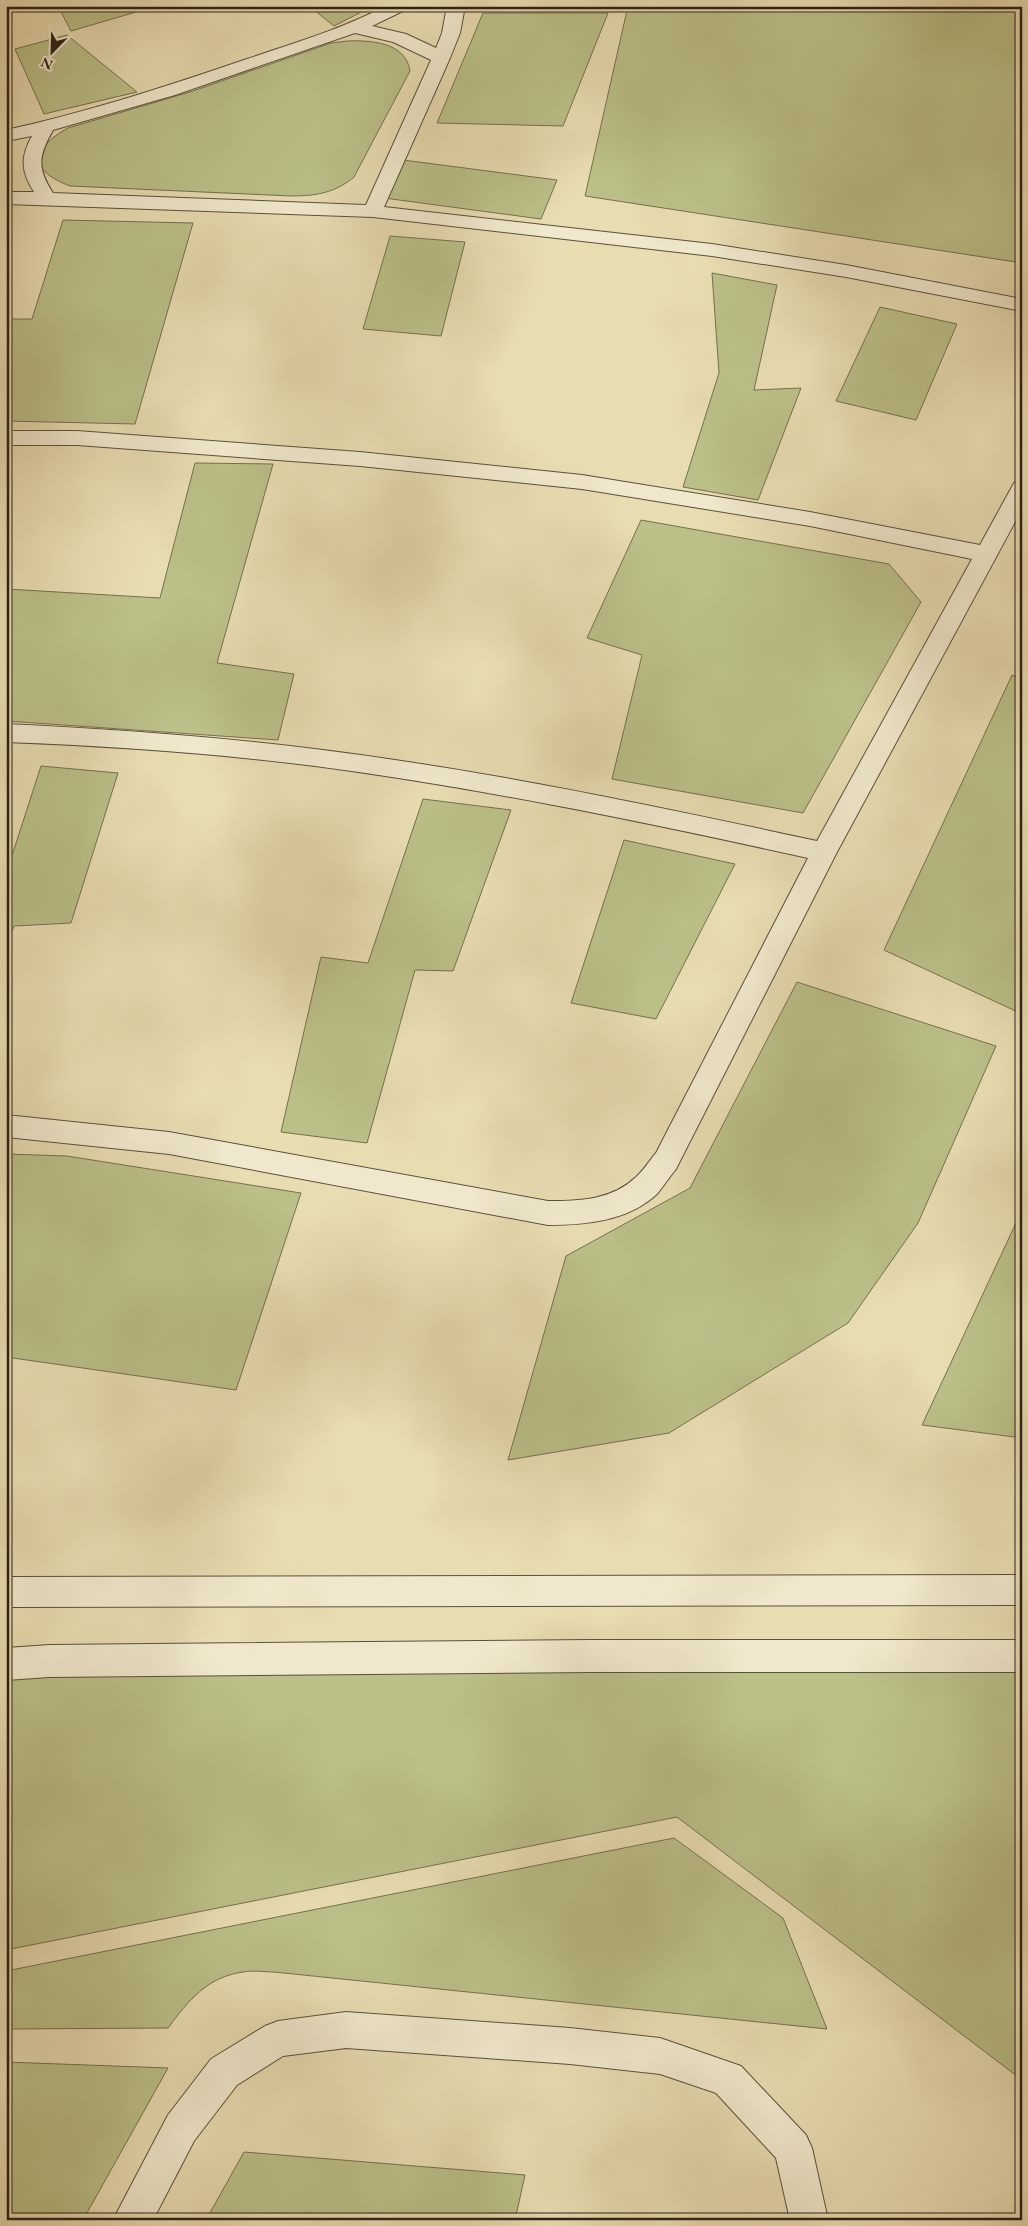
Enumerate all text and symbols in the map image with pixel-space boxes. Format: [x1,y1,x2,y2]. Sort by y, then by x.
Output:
north arrow [28,28,78,78]
text: N [38,53,56,74]

